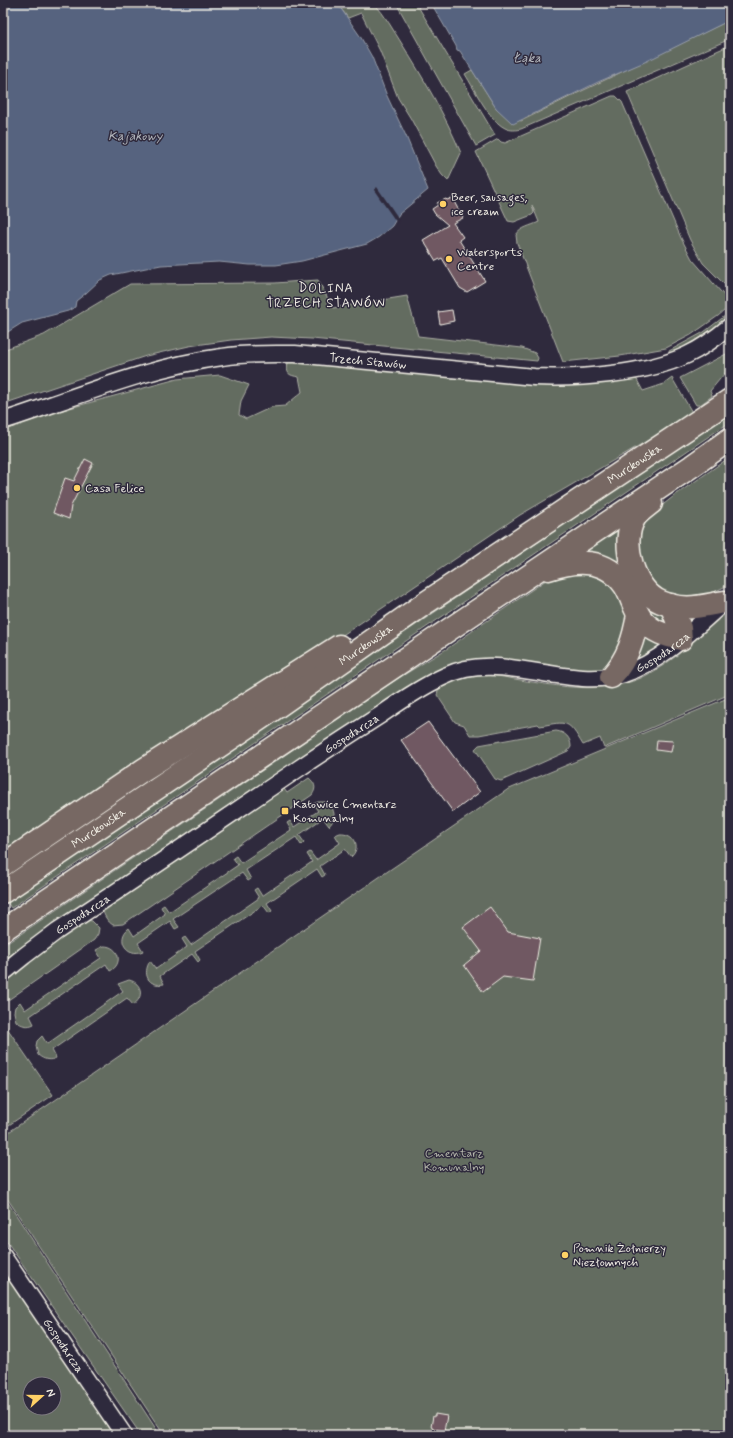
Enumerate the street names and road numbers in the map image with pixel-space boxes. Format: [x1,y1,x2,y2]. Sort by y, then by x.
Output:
street label: Trzech Stawów [329,350,407,374]
street label: Murckowska [605,440,666,489]
street label: Murckowska [336,621,397,670]
street label: Gospodarcza [633,629,694,677]
street label: Gospodarcza [322,711,383,758]
street label: Murckowska [69,804,130,853]
street label: Gospodarcza [53,891,114,939]
street label: Gospodarcza [39,1316,87,1376]

